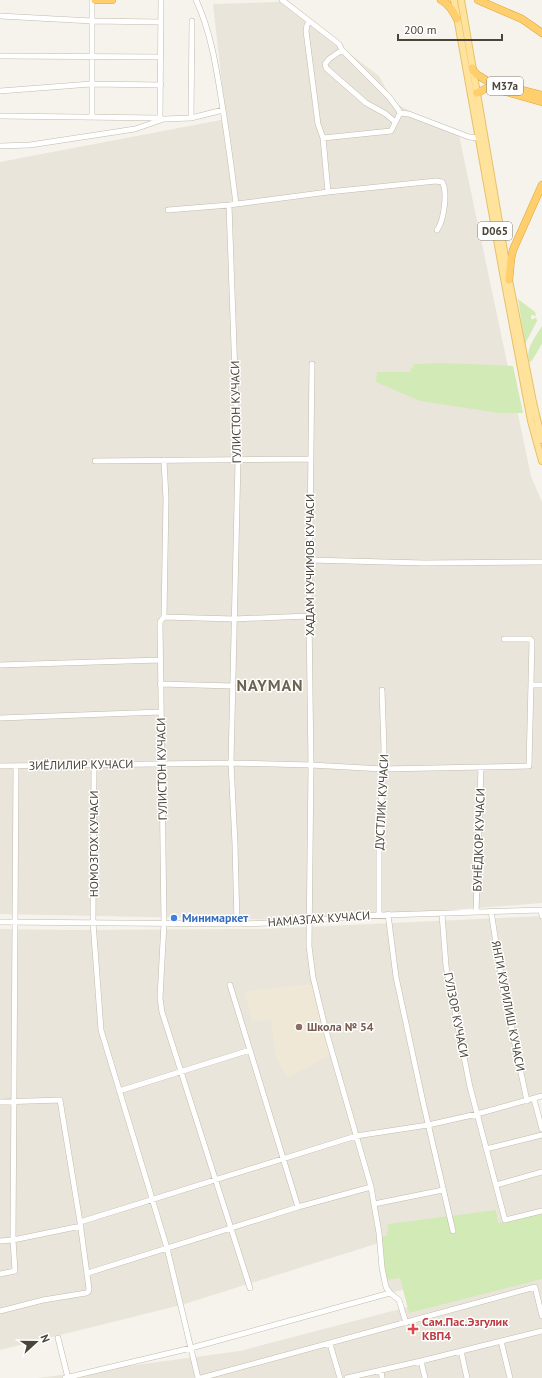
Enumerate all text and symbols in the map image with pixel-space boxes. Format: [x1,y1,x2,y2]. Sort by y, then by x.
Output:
scale bar [398,16,502,42]
text: 200 m [404,22,437,37]
road number: M37a [487,77,523,95]
road number: D065 [478,222,512,240]
street label: ГУЛИСТОН КУЧАСИ [227,360,244,464]
street label: ХАДАМ КУЧИМОВ КУЧАСИ [302,494,317,636]
district label: NAYMAN [236,675,304,695]
street label: ГУЛИСТОН КУЧАСИ [153,717,170,821]
street label: ДУСТЛИК КУЧАСИ [371,754,392,850]
street label: ЗИЁЛИЛИР КУЧАСИ [28,756,134,773]
street label: БУНЁДКОР КУЧАСИ [469,788,488,892]
street label: НОМОЗГОХ КУЧАСИ [86,791,101,897]
street label: НАМАЗГАХ КУЧАСИ [267,907,371,930]
place label: Минимаркет [182,910,248,925]
marker: Минимаркет [169,913,179,923]
street label: ЯНГИ КУРИЛИШ КУЧАСИ [488,939,529,1072]
street label: ГУЛЗОР КУЧАСИ [441,971,472,1059]
place label: Школа № 54 [307,1019,374,1034]
marker: Школа № 54 [294,1022,304,1032]
place label: Сам.Пас.Эзгулик КВП4 [422,1314,508,1343]
north arrow [16,1322,56,1362]
marker: Сам.Пас.Эзгулик КВП4 [407,1323,419,1335]
text: N [38,1333,53,1344]

